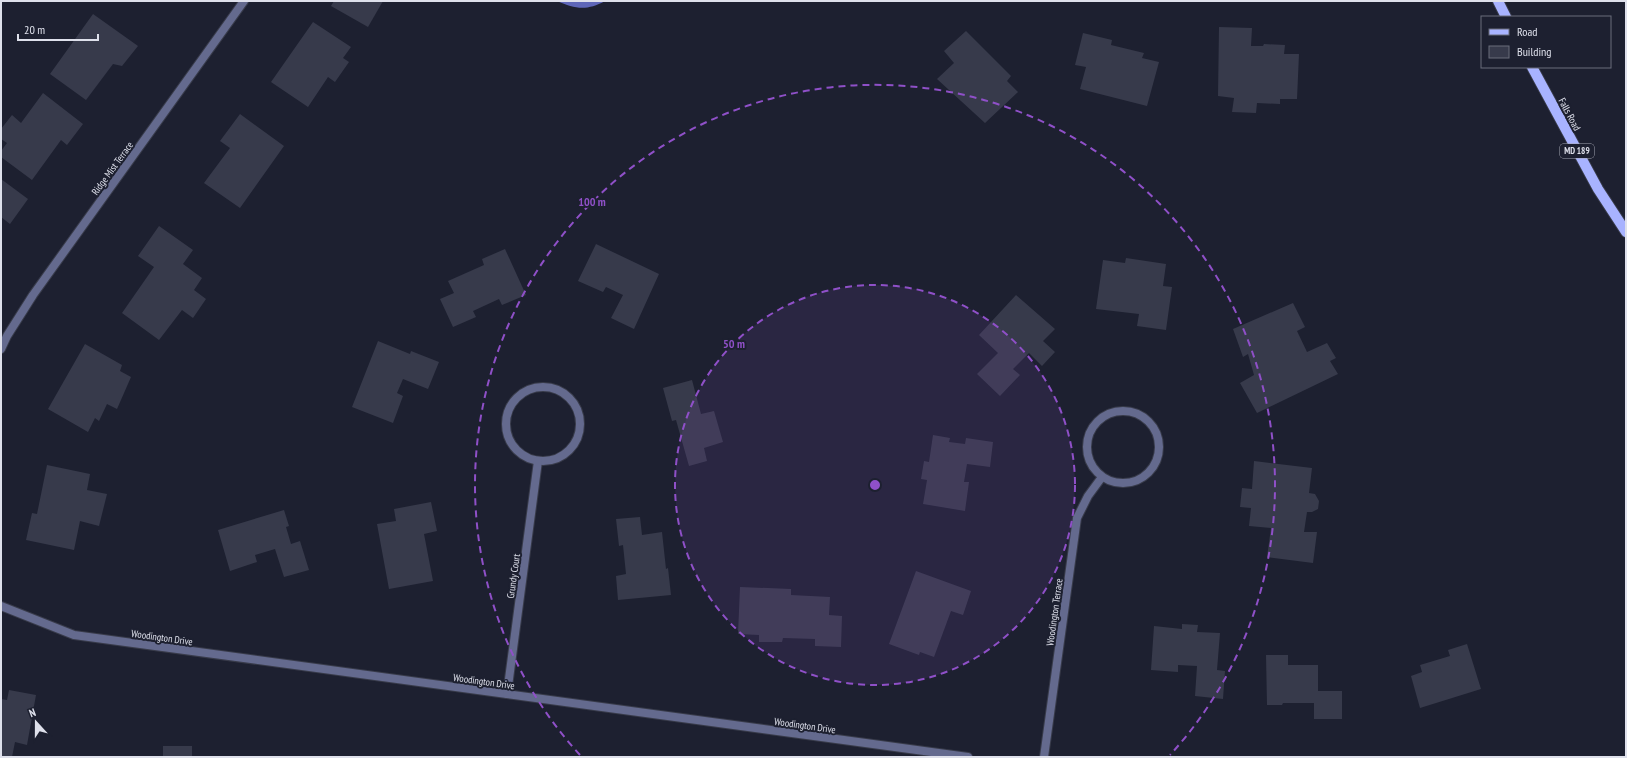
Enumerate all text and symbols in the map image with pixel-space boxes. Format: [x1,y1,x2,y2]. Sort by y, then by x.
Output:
scale bar [18,16,98,42]
legend [1481,16,1611,68]
text: 20 m [24,22,45,37]
text: Road [1517,24,1537,39]
text: Building [1517,44,1552,59]
street label: Falls Road [1556,96,1584,133]
street label: Ridge Mist Terrace [89,139,136,198]
road number: MD 189 [1560,144,1594,158]
text: 100 m [578,194,606,209]
text: 50 m [723,336,745,351]
centre of rings [868,478,882,492]
street label: Grundy Court [504,553,523,599]
street label: Woodington Terrace [1043,577,1066,647]
street label: Woodington Drive [130,627,193,648]
street label: Woodington Drive [452,671,515,692]
north arrow [16,702,56,742]
text: N [27,705,38,720]
street label: Woodington Drive [773,715,836,736]

